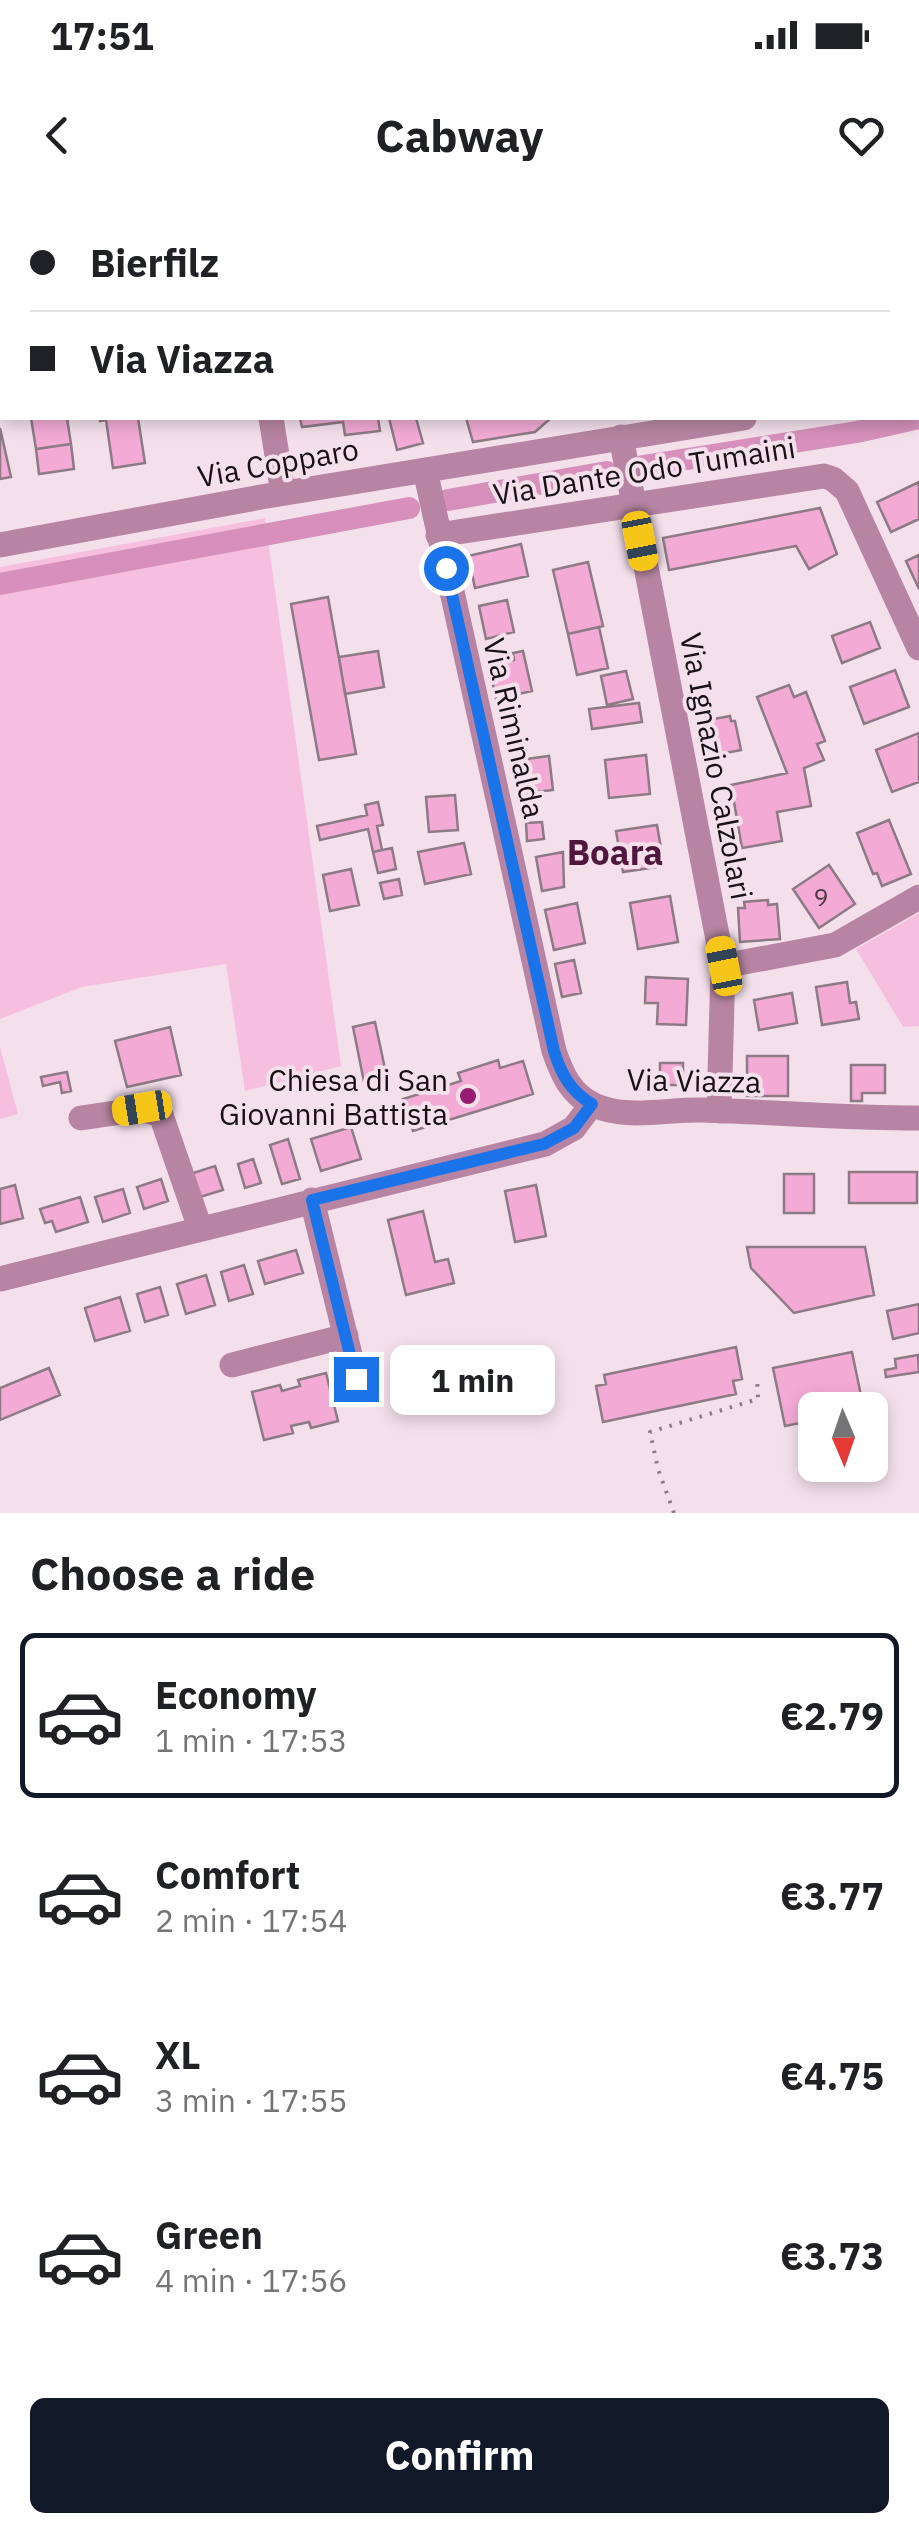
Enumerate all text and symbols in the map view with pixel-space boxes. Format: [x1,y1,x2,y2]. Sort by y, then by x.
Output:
text: 17:51 [50,11,154,60]
text: Cabway [375,106,544,164]
icon: back [30,108,85,163]
icon: heart [834,108,889,163]
text: Bierfilz [90,238,219,287]
text: Via Viazza [90,334,274,383]
street label: Via Dante Odo Tumaini [490,427,798,513]
street label: Via Copparo [194,429,362,495]
car [620,509,660,573]
route start [424,546,469,591]
street label: Via Ignazio Calzolari [672,629,762,903]
street label: Via Riminalda [475,634,555,822]
district label: Boara [567,829,663,875]
house number: 9 [813,880,829,913]
car [704,934,744,998]
street label: Via Viazza [626,1059,762,1101]
place label: Chiesa di San Giovanni Battista [219,1060,448,1133]
marker: Chiesa di San Giovanni Battista [457,1085,479,1107]
car [110,1088,174,1128]
callout: 1 min [391,1344,556,1414]
route end [334,1357,379,1402]
text: 1 min [431,1359,514,1401]
north arrow [798,1392,888,1482]
map controls [798,1392,888,1482]
text: Choose a ride [30,1544,315,1602]
text: Economy [155,1670,317,1719]
icon: car [35,1671,125,1761]
text: €2.79 [780,1691,884,1740]
text: 1 min · 17:53 [155,1719,348,1761]
text: Comfort [155,1850,300,1899]
icon: car [35,1851,125,1941]
text: €3.77 [780,1871,884,1920]
text: 2 min · 17:54 [155,1899,348,1941]
text: XL [155,2030,201,2079]
icon: car [35,2031,125,2121]
text: €4.75 [780,2051,884,2100]
text: 3 min · 17:55 [155,2079,348,2121]
text: Green [155,2210,263,2259]
icon: car [35,2211,125,2301]
text: €3.73 [780,2231,884,2280]
text: 4 min · 17:56 [155,2259,348,2301]
button: Confirm [30,2398,889,2513]

